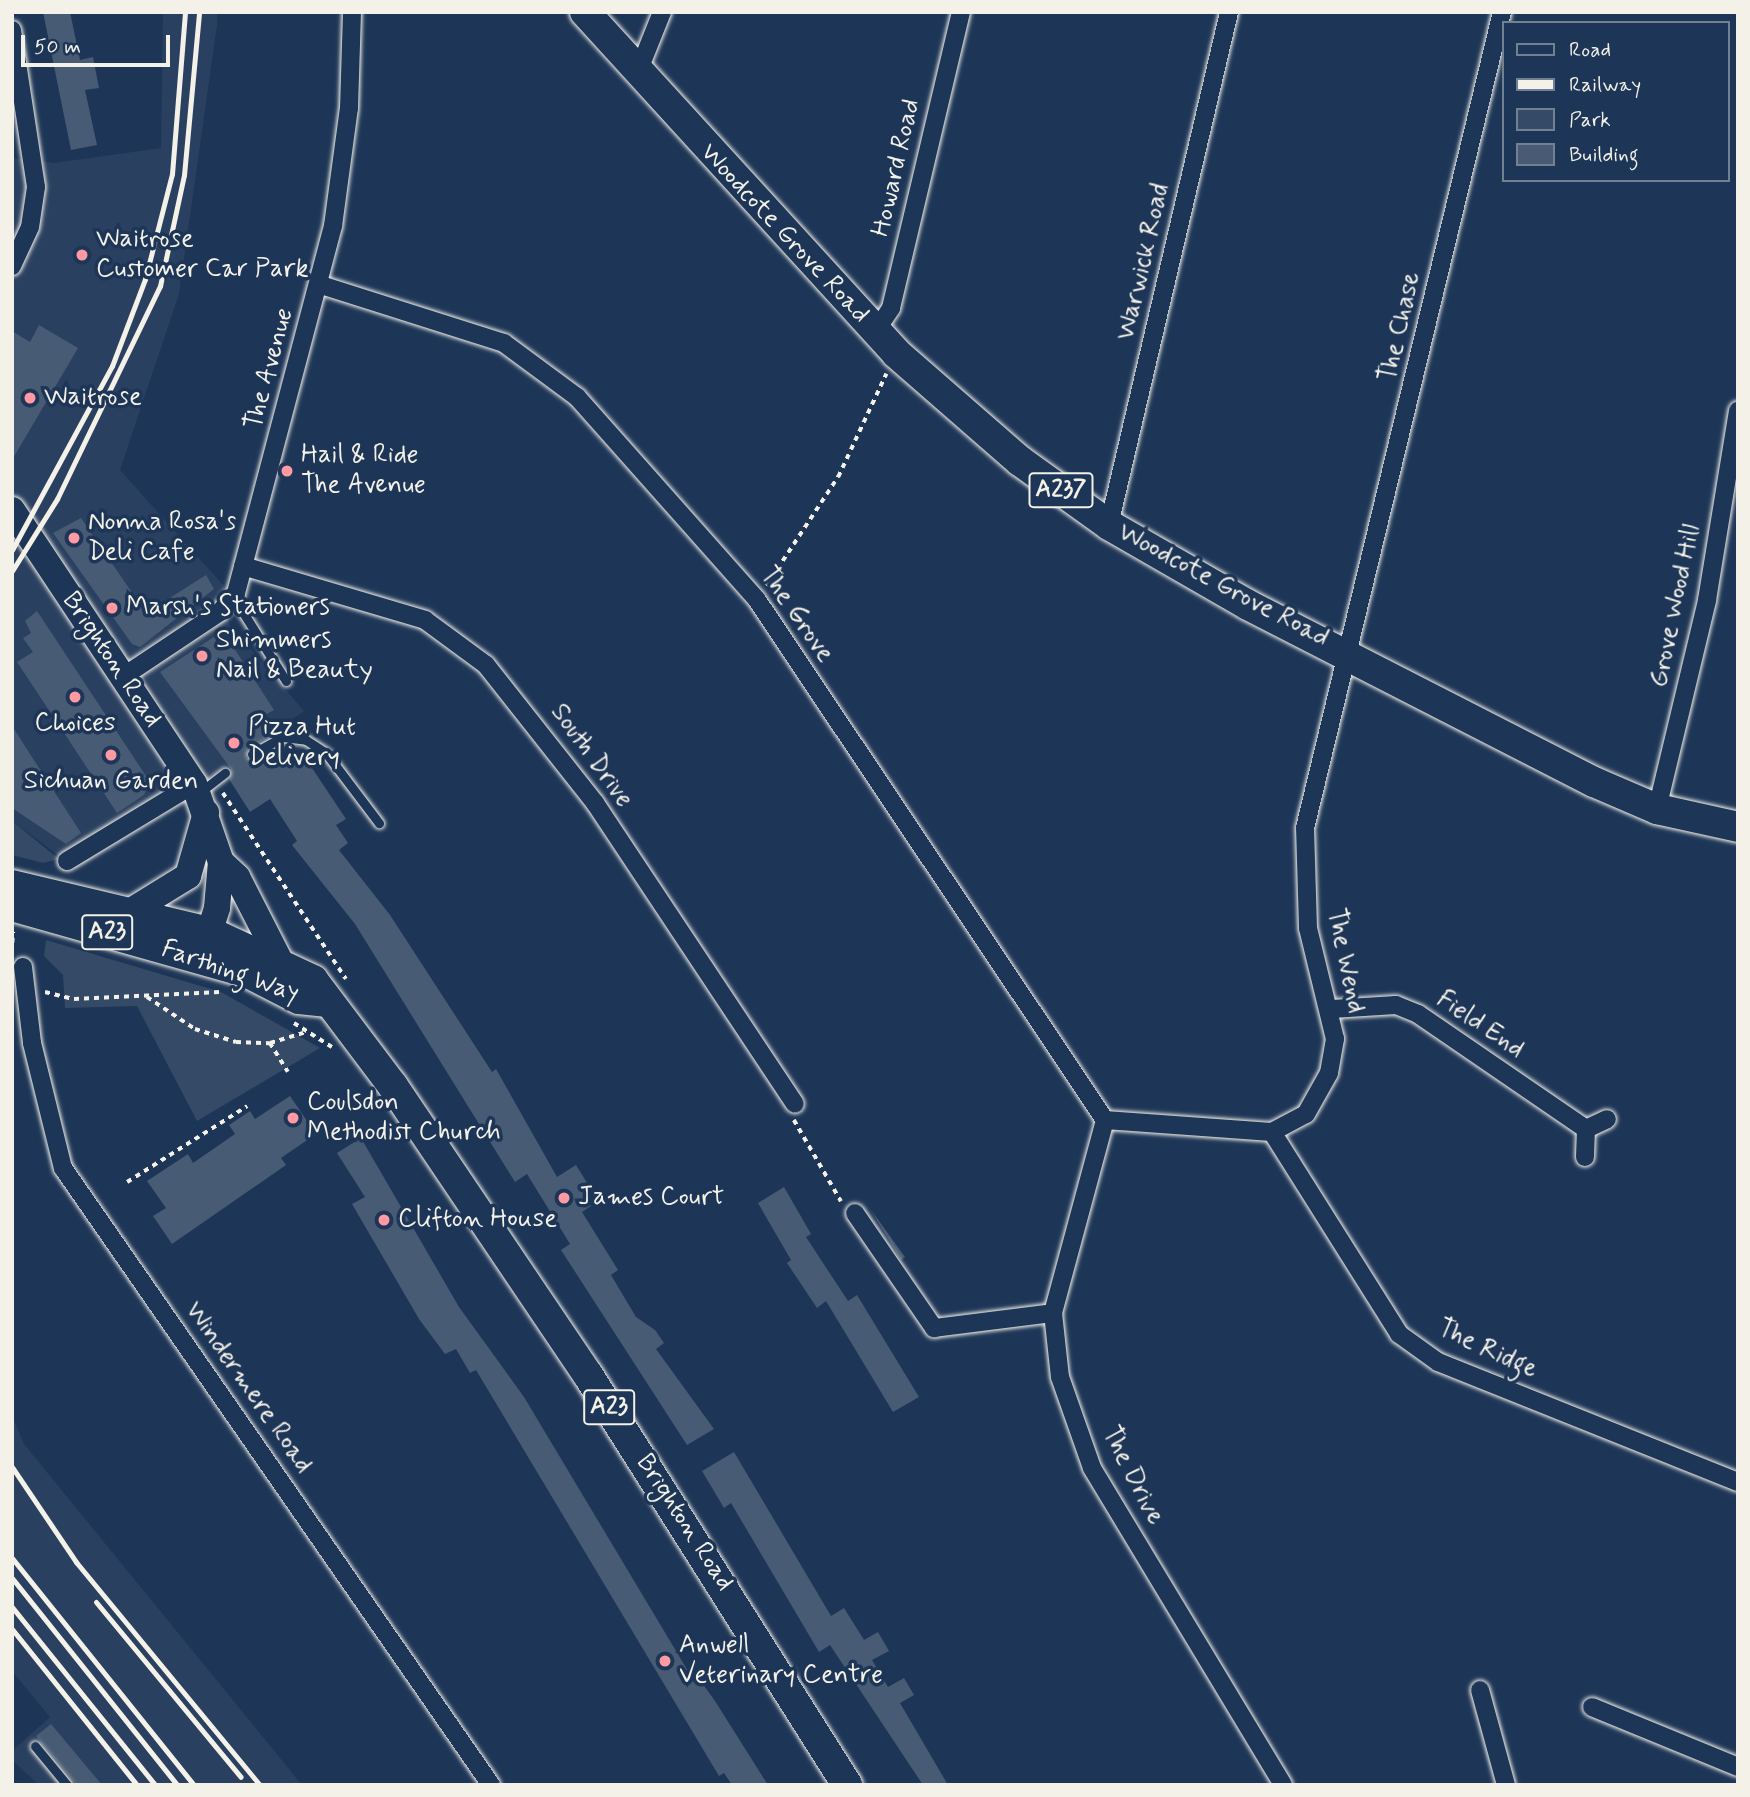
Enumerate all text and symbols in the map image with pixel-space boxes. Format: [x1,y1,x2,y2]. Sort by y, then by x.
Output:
scale bar [24,21,173,65]
legend [1502,21,1729,182]
text: 50 m [34,33,81,61]
text: Road [1569,36,1611,64]
text: Railway [1569,71,1641,99]
street label: Howard Road [866,96,928,240]
text: Park [1569,106,1611,134]
street label: Woodcote Grove Road [693,139,875,329]
text: Building [1569,141,1639,169]
street label: Warwick Road [1111,181,1177,343]
place label: Waitrose Customer Car Park [96,224,306,286]
marker: Waitrose Customer Car Park [74,247,90,263]
street label: The Chase [1373,268,1429,386]
street label: The Avenue [238,303,302,435]
place label: Waitrose [44,382,142,414]
marker: Waitrose [22,390,38,406]
place label: Hail & Ride The Avenue [301,440,429,502]
marker: Hail & Ride The Avenue [279,463,295,479]
road number: A237 [1028,470,1094,510]
place label: Nonna Rosa's Deli Cafe [88,507,237,568]
street label: Woodcote Grove Road [1113,518,1333,654]
street label: Grove Wood Hill [1643,520,1709,692]
marker: Nonna Rosa's Deli Cafe [66,530,82,546]
street label: The Grove [752,562,840,668]
street label: Brighton Road [54,586,168,734]
place label: Marsh's Stationers [126,592,328,624]
marker: Marsh's Stationers [104,600,120,616]
place label: Shimmers Nail & Beauty [216,625,373,686]
marker: Shimmers Nail & Beauty [194,648,210,664]
marker: Choices [67,689,83,705]
street label: South Drive [543,698,639,814]
place label: Choices [34,708,116,740]
place label: Pizza Hut Delivery [248,712,354,774]
marker: Pizza Hut Delivery [226,735,242,751]
marker: Sichuan Garden [103,747,119,763]
place label: Sichuan Garden [27,766,195,798]
street label: The Wend [1318,904,1372,1018]
road number: A23 [81,912,133,952]
street label: Farthing Way [155,933,305,1011]
street label: Field End [1430,984,1530,1066]
place label: Coulsdon Methodist Church [307,1087,501,1148]
marker: Coulsdon Methodist Church [285,1110,301,1126]
place label: James Court [578,1182,723,1214]
marker: James Court [556,1190,572,1206]
place label: Clifton House [398,1204,552,1236]
marker: Clifton House [376,1212,392,1228]
street label: Windermere Road [178,1297,318,1479]
street label: The Ridge [1433,1314,1541,1386]
road number: A23 [583,1386,635,1428]
street label: The Drive [1095,1423,1169,1529]
street label: Brighton Road [628,1449,740,1597]
place label: Anwell Veterinary Centre [679,1630,883,1692]
marker: Anwell Veterinary Centre [657,1653,673,1669]

